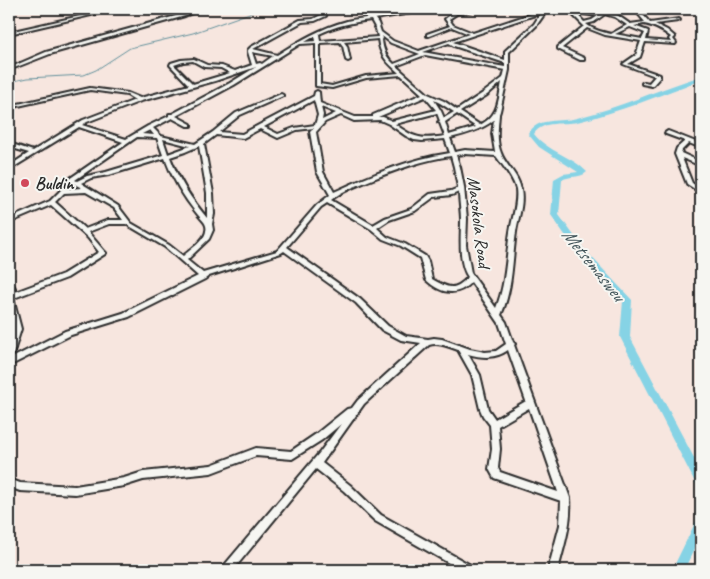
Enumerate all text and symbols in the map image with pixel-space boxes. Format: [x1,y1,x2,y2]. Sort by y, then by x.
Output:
place label: Buldin [35,172,75,194]
street label: Masokola Road [462,175,496,272]
marker: Buldin [19,177,31,189]
water label: Metsemasweu [557,223,632,308]

